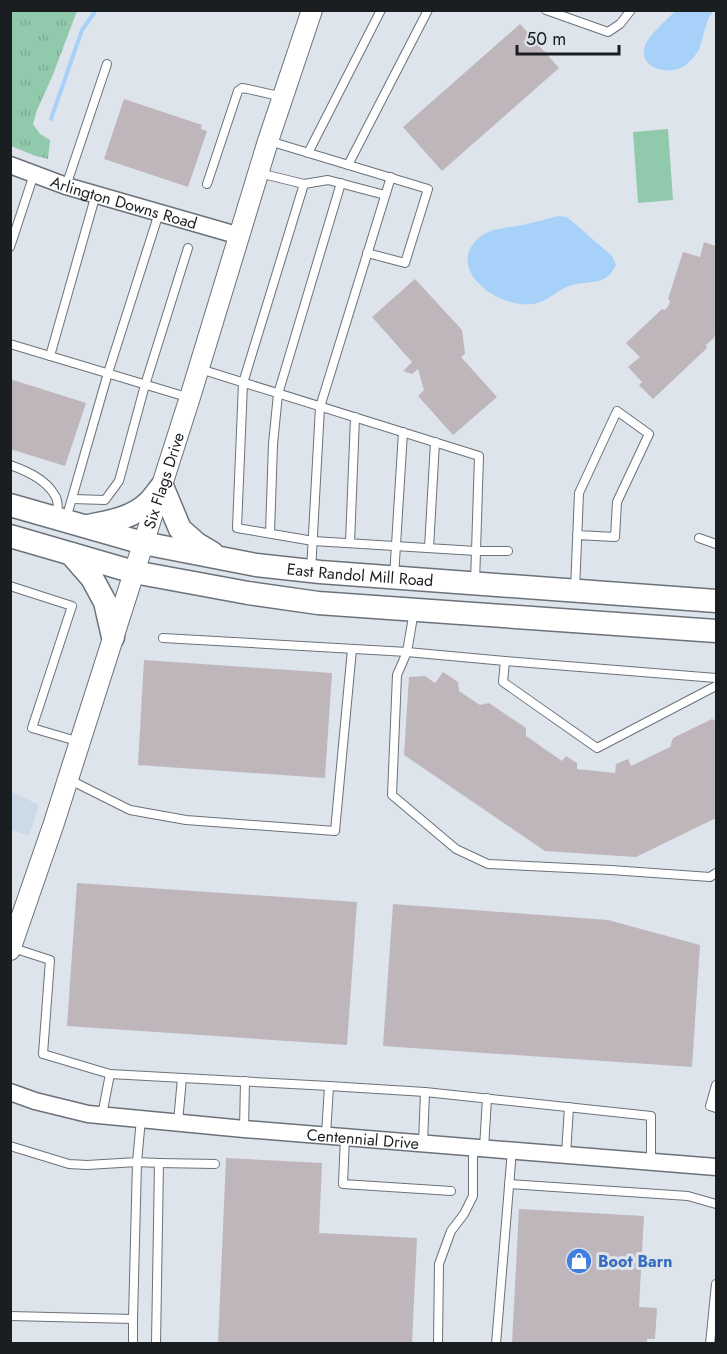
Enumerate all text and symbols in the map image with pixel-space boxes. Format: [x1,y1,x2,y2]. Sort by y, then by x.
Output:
scale bar [517,18,619,56]
text: 50 m [526,26,566,52]
street label: Arlington Downs Road [47,170,200,235]
street label: Six Flags Drive [138,430,190,532]
street label: East Randol Mill Road [286,557,434,592]
street label: Centennial Drive [306,1123,420,1155]
shop icon: Boot Barn [564,1246,594,1276]
place label: Boot Barn [598,1250,672,1273]

